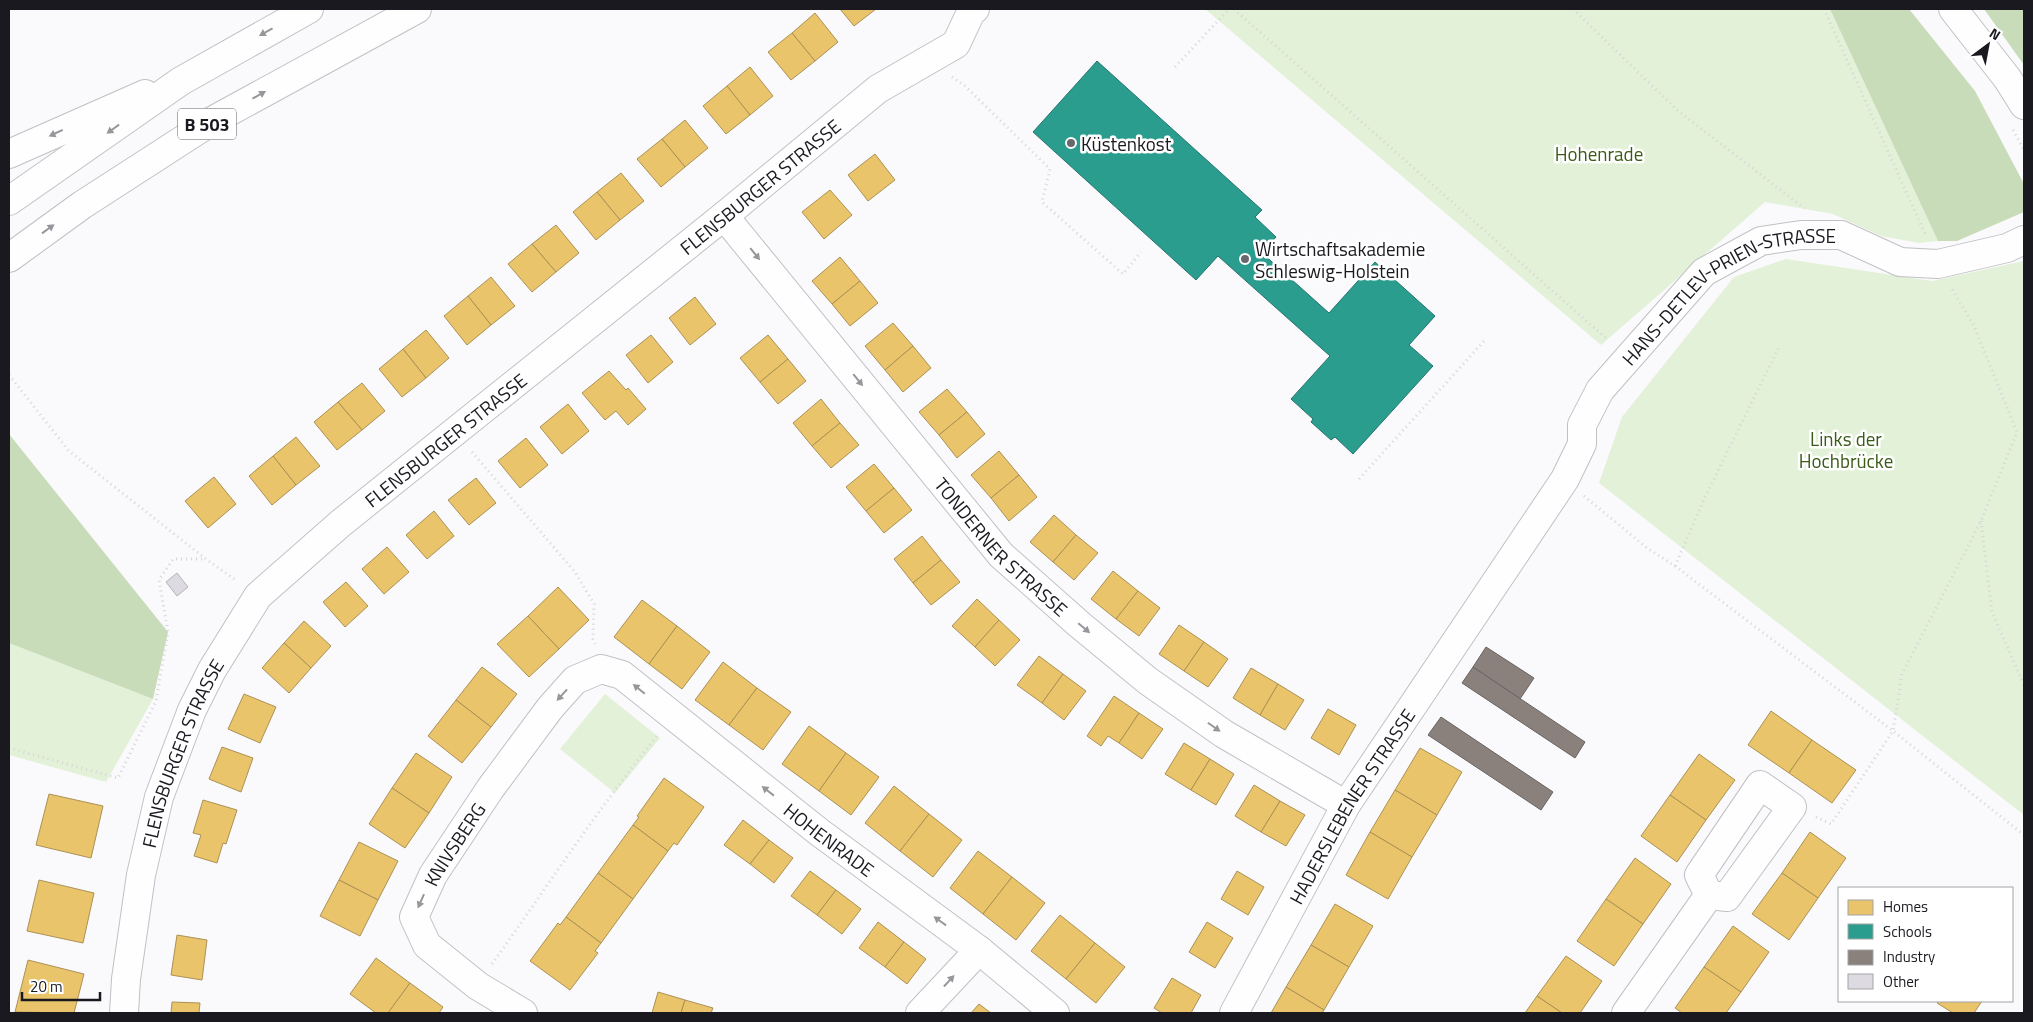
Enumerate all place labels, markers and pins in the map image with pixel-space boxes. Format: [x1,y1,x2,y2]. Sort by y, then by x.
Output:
place label: Küstenkost [1081,129,1172,158]
marker: Küstenkost [1065,137,1077,149]
place label: Wirtschaftsakademie Schleswig-Holstein [1255,234,1425,285]
marker: Wirtschaftsakademie Schleswig-Holstein [1239,253,1251,265]

